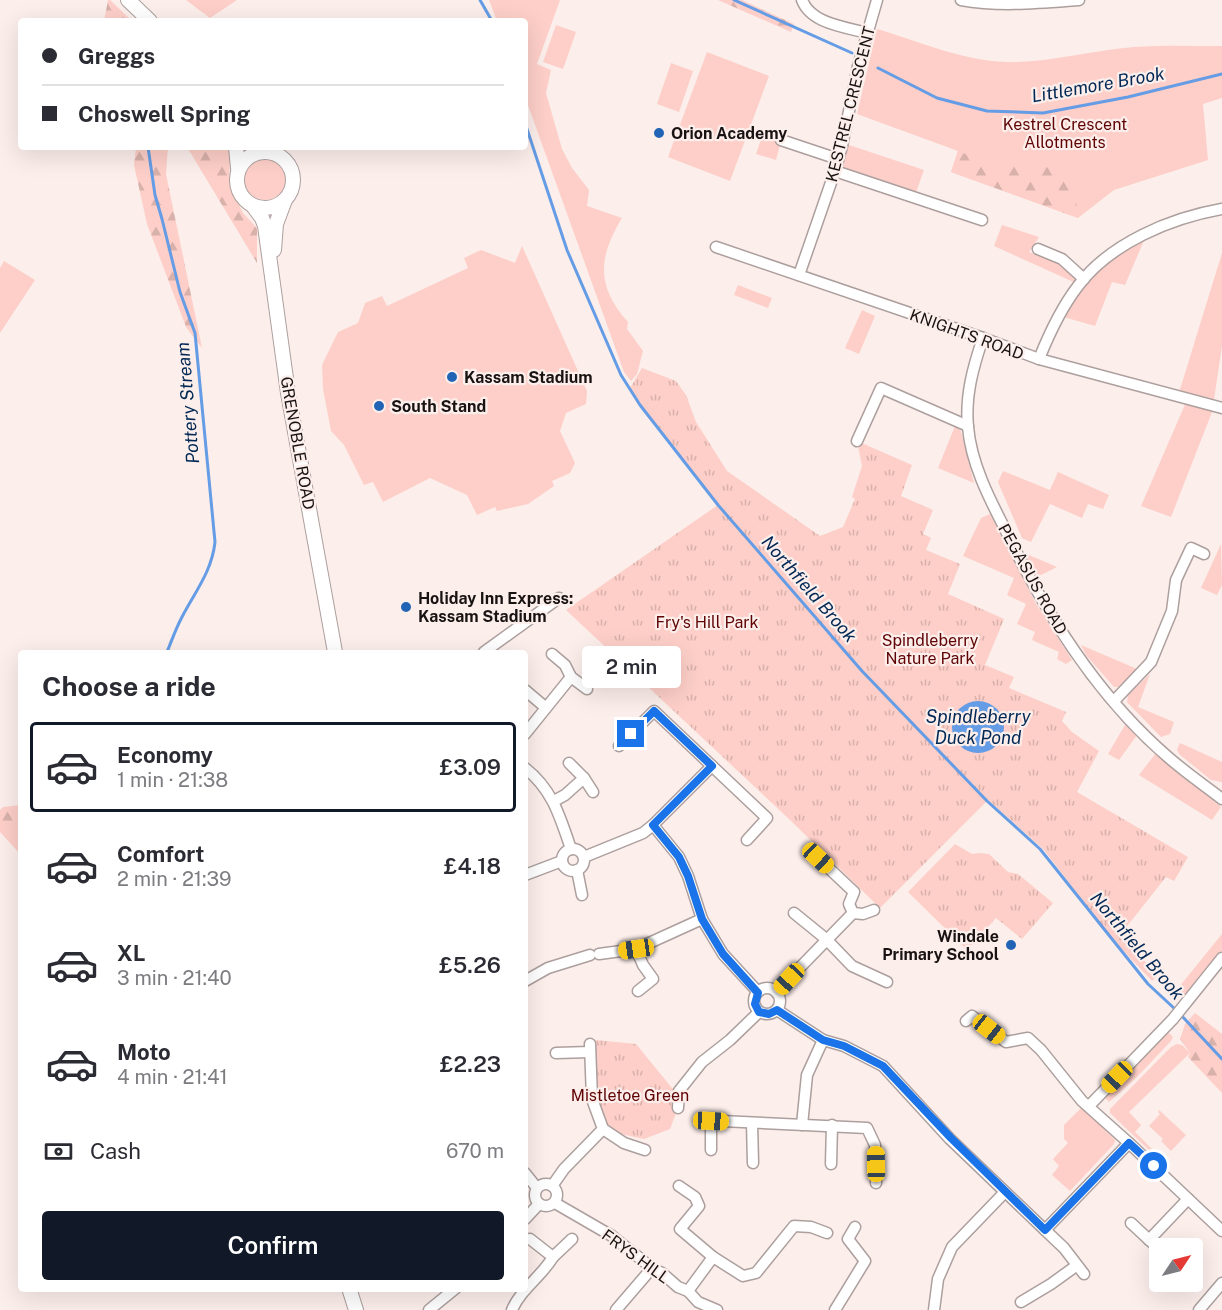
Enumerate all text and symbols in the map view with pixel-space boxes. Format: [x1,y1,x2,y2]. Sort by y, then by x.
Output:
street label: KESTREL CRESCENT [822,24,879,184]
text: Greggs [78,43,155,69]
water label: Littlemore Brook [1030,62,1166,107]
text: Choswell Spring [78,101,250,127]
park label: Kestrel Crescent Allotments [1003,115,1127,152]
place label: Orion Academy [671,124,787,143]
marker: Orion Academy [652,126,666,140]
street label: KNIGHTS ROAD [907,305,1026,364]
water label: Pottery Stream [172,341,203,465]
place label: Kassam Stadium [464,368,593,387]
marker: Kassam Stadium [445,370,459,384]
street label: GRENOBLE ROAD [276,375,319,511]
place label: South Stand [391,397,486,416]
marker: South Stand [372,399,386,413]
street label: PEGASUS ROAD [994,520,1071,638]
water label: Northfield Brook [757,531,861,646]
place label: Holiday Inn Express: Kassam Stadium [418,589,573,626]
marker: Holiday Inn Express: Kassam Stadium [399,600,413,614]
park label: Fry's Hill Park [655,613,759,632]
park label: Spindleberry Nature Park [882,631,979,668]
callout: 2 min [582,647,680,689]
text: 2 min [606,655,657,679]
text: Choose a ride [42,670,216,702]
water label: Spindleberry Duck Pond [925,706,1031,748]
route end [617,720,644,747]
icon: car [45,740,99,794]
text: Economy [117,742,213,768]
text: £3.09 [439,754,501,780]
text: 1 min · 21:38 [117,768,228,792]
icon: car [45,839,99,893]
car [799,839,837,877]
text: Comfort [117,841,204,867]
text: £4.18 [444,853,501,879]
text: 2 min · 21:39 [117,867,231,891]
water label: Northfield Brook [1086,888,1189,1004]
place label: Windale Primary School [882,927,999,964]
icon: car [45,938,99,992]
car [617,938,655,960]
marker: Windale Primary School [1004,938,1018,952]
text: XL [117,940,145,966]
text: £5.26 [439,952,501,978]
car [770,960,808,998]
text: 3 min · 21:40 [117,966,232,990]
car [969,1011,1009,1047]
icon: car [45,1037,99,1091]
text: Moto [117,1039,171,1065]
text: £2.23 [440,1051,501,1077]
car [1098,1058,1136,1096]
text: 4 min · 21:41 [117,1065,228,1089]
park label: Mistletoe Green [571,1086,689,1105]
car [693,1111,729,1131]
icon: cash [42,1135,75,1168]
text: Cash [90,1138,141,1164]
text: 670 m [446,1139,504,1163]
car [867,1146,885,1182]
route start [1140,1152,1167,1179]
button: Confirm [42,1211,504,1280]
street label: FRYS HILL [598,1225,673,1287]
north arrow [1149,1238,1203,1292]
map controls [1149,1238,1203,1292]

